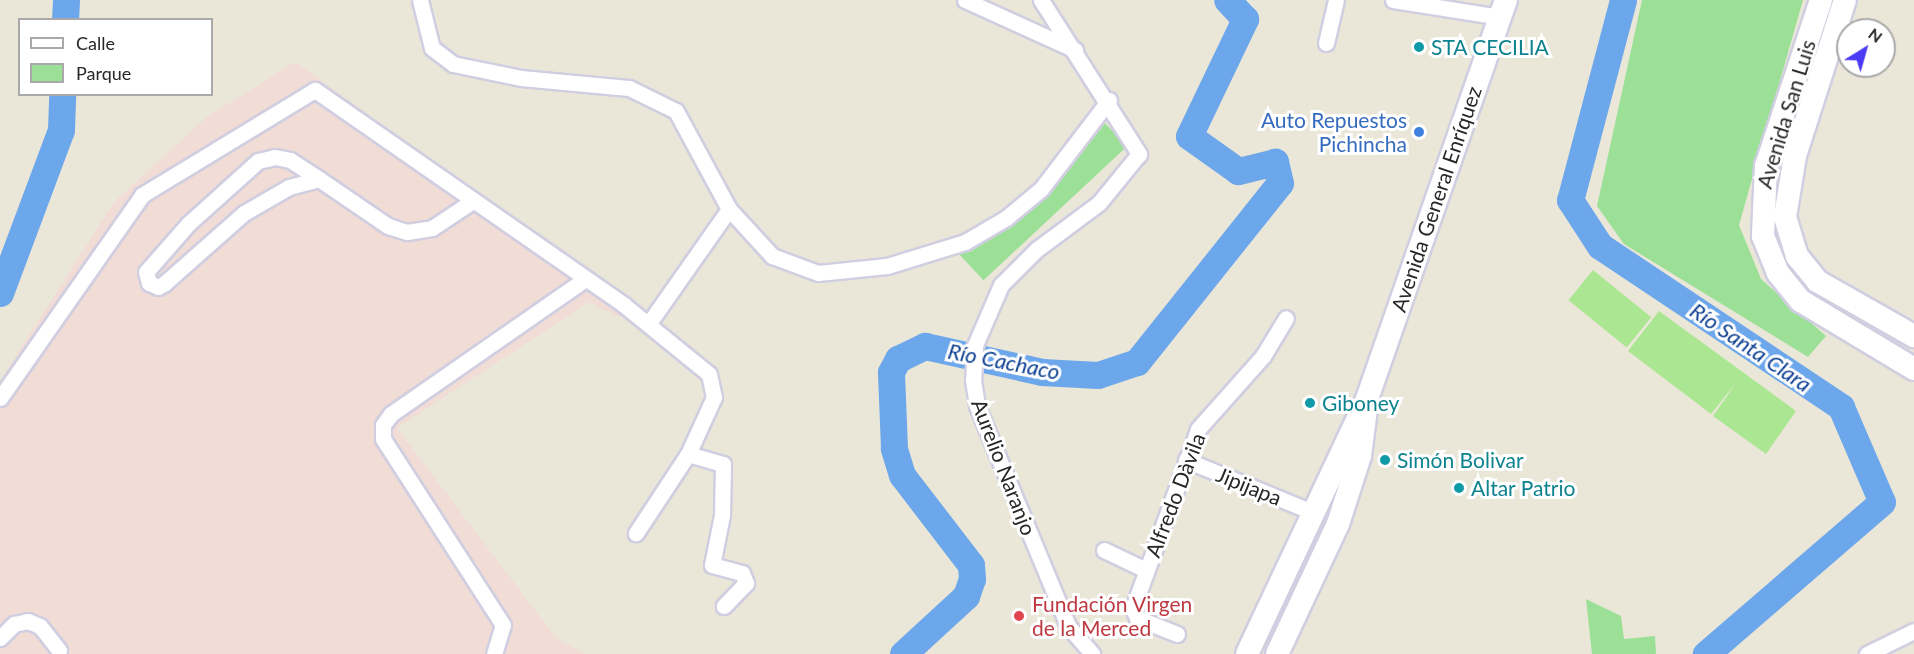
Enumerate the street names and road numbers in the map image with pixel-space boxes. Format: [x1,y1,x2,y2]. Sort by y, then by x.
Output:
street label: Avenida San Luis [1751,37,1821,191]
street label: Avenida General Enríquez [1386,83,1486,315]
street label: Aurelio Naranjo [966,395,1042,539]
street label: Alfredo Dàvila [1140,429,1210,561]
street label: Jipijapa [1213,462,1285,510]

